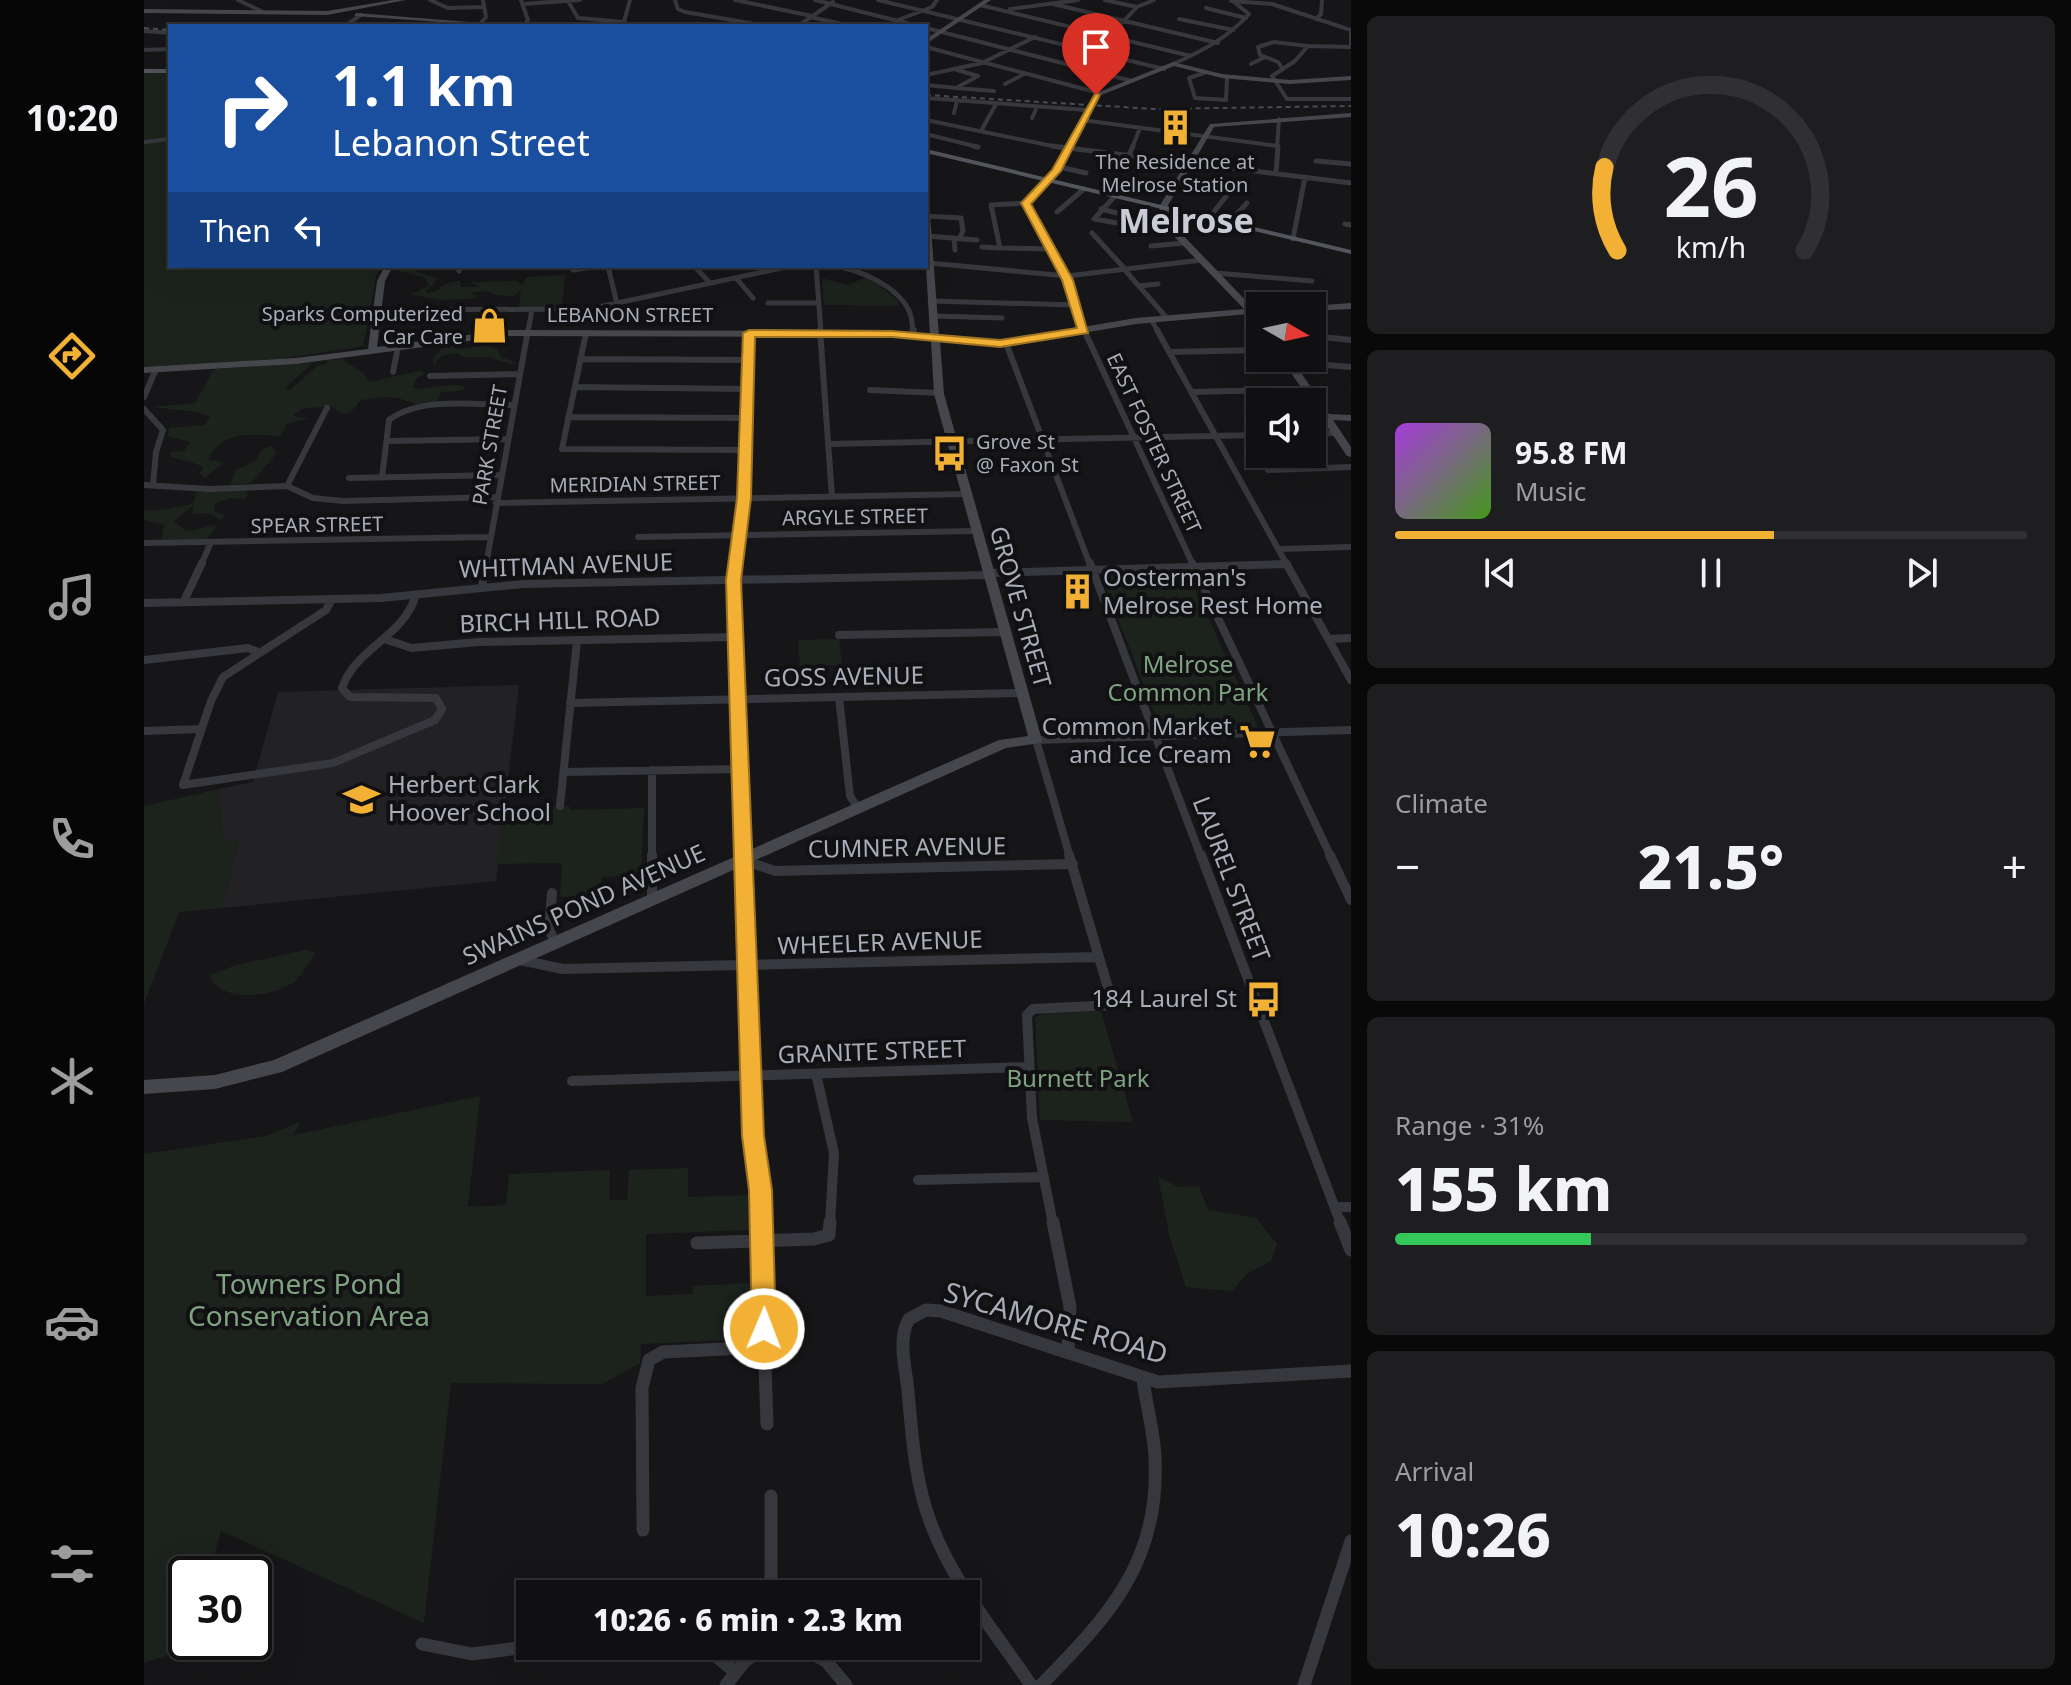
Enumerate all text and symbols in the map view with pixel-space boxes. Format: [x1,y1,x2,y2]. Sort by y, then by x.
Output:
pin [1062,13,1130,95]
icon: arrive [1074,25,1118,69]
text: 1.1 km [332,46,516,122]
icon: right [200,56,304,160]
text: 10:20 [26,93,118,142]
building icon: The Residence at Melrose Station [1156,108,1194,146]
text: Lebanon Street [332,118,590,167]
text: 26 [1663,127,1759,240]
place label: The Residence at Melrose Station [1096,148,1254,198]
district label: Melrose [1118,197,1254,243]
icon: left [287,208,331,252]
text: Then [200,210,271,251]
text: km/h [1676,227,1746,266]
north arrow [1246,292,1326,372]
map controls [1246,292,1326,468]
place label: Sparks Computerized Car Care [262,300,463,350]
street label: LEBANON STREET [547,301,713,328]
shop icon: Sparks Computerized Car Care [470,307,508,345]
icon: directions [44,328,100,384]
street label: EAST FOSTER STREET [1101,348,1208,537]
street label: PARK STREET [466,383,513,507]
button: sound [1246,388,1326,468]
place label: Grove St @ Faxon St [976,428,1079,478]
text: 95.8 FM [1515,432,1627,473]
bus stop icon: Grove St @ Faxon St [931,434,969,472]
street label: MERIDIAN STREET [549,469,721,498]
text: Music [1515,473,1586,509]
street label: ARGYLE STREET [782,502,928,531]
street label: SPEAR STREET [251,510,383,539]
street label: GROVE STREET [983,522,1060,692]
street label: WHITMAN AVENUE [458,544,674,585]
icon: previous [1478,551,1522,595]
icon: pause [1689,551,1733,595]
icon: next [1900,551,1944,595]
place label: Oosterman's Melrose Rest Home [1103,560,1323,621]
icon: music [44,569,100,625]
building icon: Oosterman's Melrose Rest Home [1058,573,1096,611]
street label: BIRCH HILL ROAD [459,599,661,640]
park label: Melrose Common Park [1108,647,1269,708]
street label: GOSS AVENUE [764,658,924,693]
place label: Common Market and Ice Cream [1042,709,1232,770]
supermarket icon: Common Market and Ice Cream [1239,722,1277,760]
place label: Herbert Clark Hoover School [388,767,551,828]
school or university icon: Herbert Clark Hoover School [343,780,381,818]
text: Climate [1395,785,1488,821]
street label: LAUREL STREET [1186,791,1279,966]
icon: phone [44,811,100,867]
text: 21.5° [1638,825,1784,907]
street label: CUMNER AVENUE [807,828,1006,865]
street label: SWAINS POND AVENUE [457,835,710,972]
text: − [1395,836,1420,896]
text: + [2002,836,2027,896]
street label: WHEELER AVENUE [777,921,983,962]
bus stop icon: 184 Laurel St [1244,980,1282,1018]
place label: 184 Laurel St [1091,981,1237,1014]
street label: GRANITE STREET [777,1031,967,1070]
icon: climate [44,1053,100,1109]
park label: Burnett Park [1007,1061,1150,1094]
text: Range · 31% [1395,1107,1544,1143]
text: 155 km [1395,1147,1612,1229]
park label: Towners Pond Conservation Area [188,1264,430,1334]
street label: SYCAMORE ROAD [940,1272,1172,1372]
position arrow [722,1287,806,1371]
icon: car [44,1294,100,1350]
text: Arrival [1395,1453,1474,1489]
text: 10:26 [1395,1493,1551,1575]
icon: filters [44,1536,100,1592]
speed limit sign: 30 [168,1556,272,1660]
text: 10:26 · 6 min · 2.3 km [593,1599,903,1640]

